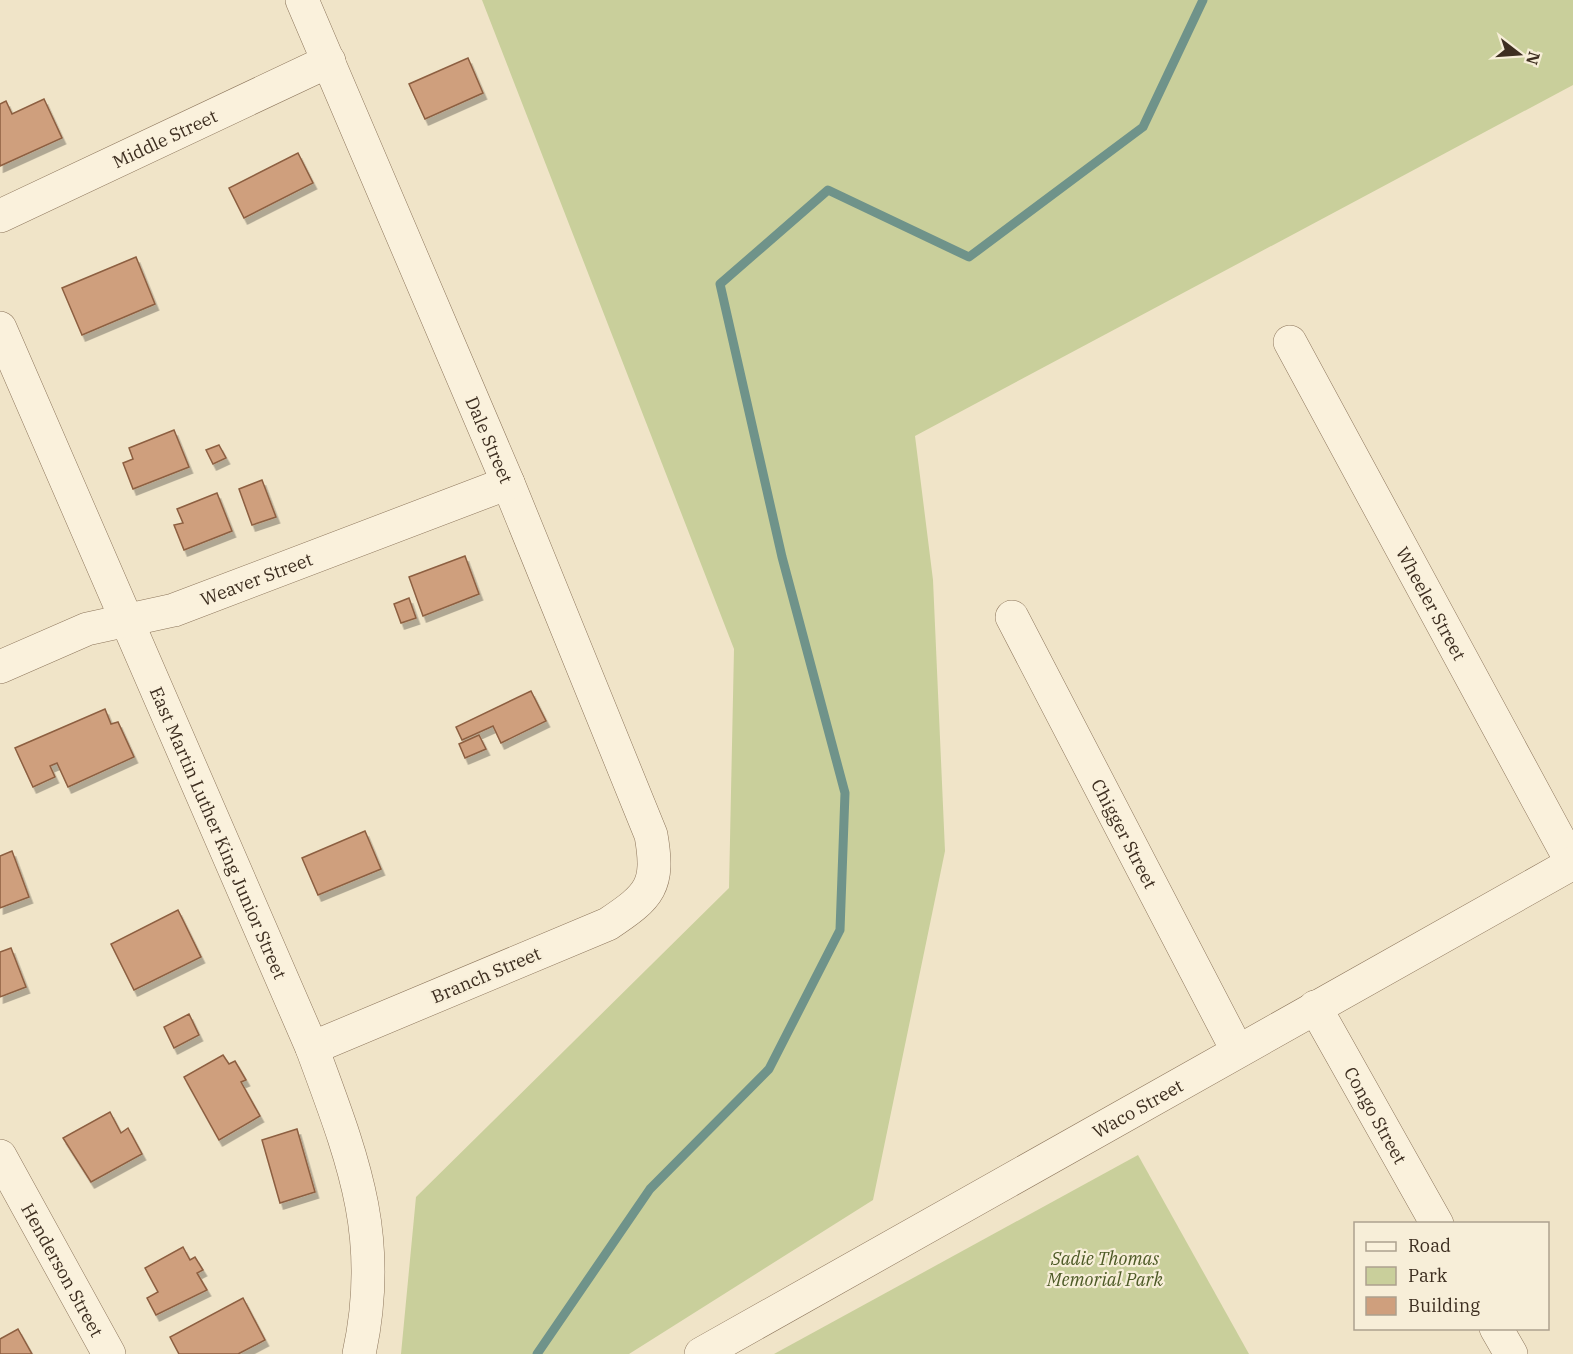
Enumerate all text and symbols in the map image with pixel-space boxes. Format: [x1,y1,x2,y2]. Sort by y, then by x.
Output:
north arrow [1489,24,1549,84]
text: N [1522,49,1545,67]
street label: Middle Street [109,104,221,173]
street label: Dale Street [461,393,518,487]
street label: Wheeler Street [1391,542,1471,664]
street label: Weaver Street [197,547,315,610]
street label: East Martin Luther King Junior Street [145,683,292,982]
street label: Chigger Street [1087,775,1162,892]
street label: Branch Street [428,942,544,1008]
street label: Congo Street [1339,1062,1412,1168]
street label: Waco Street [1088,1074,1187,1143]
street label: Henderson Street [17,1199,109,1341]
legend [1354,1222,1549,1330]
text: Road [1408,1234,1451,1257]
park label: Sadie Thomas Memorial Park [1046,1247,1163,1291]
text: Park [1408,1264,1448,1287]
text: Building [1408,1294,1480,1317]

